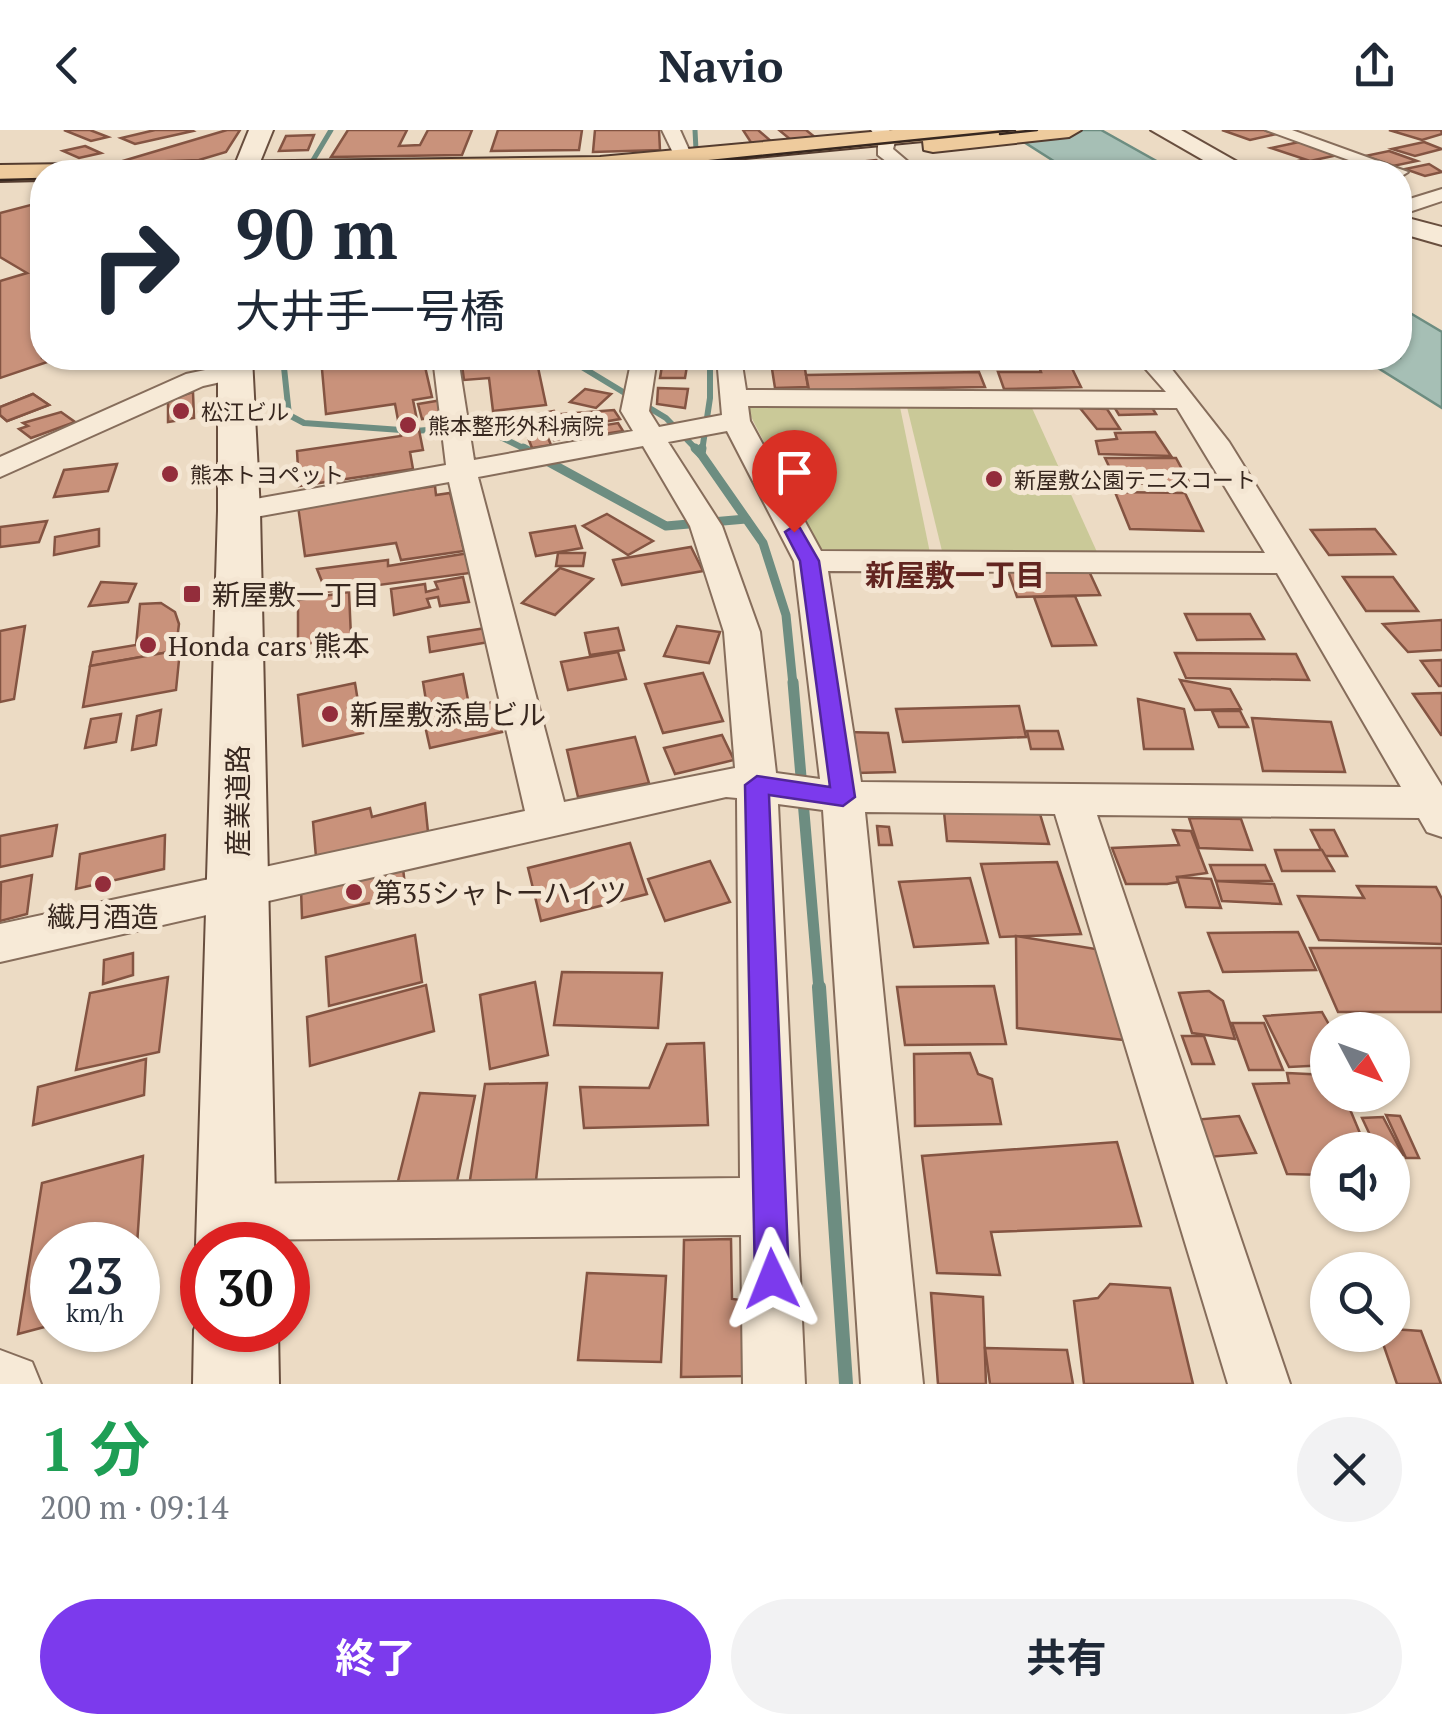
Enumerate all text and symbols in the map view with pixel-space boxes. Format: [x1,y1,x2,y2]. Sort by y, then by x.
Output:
text: Navio [658,35,784,95]
icon: back [40,38,95,93]
icon: share [1347,38,1402,93]
text: 90 m [235,186,398,279]
icon: right [70,200,200,330]
text: 大井手一号橋 [235,280,505,340]
place label: 松江ビル [201,397,289,426]
marker: 松江ビル [170,400,192,422]
place label: 熊本整形外科病院 [428,411,604,440]
marker: 熊本整形外科病院 [397,414,419,436]
pin [752,430,837,533]
icon: arrive [767,445,822,500]
place label: 熊本トヨペット [190,460,344,489]
marker: 熊本トヨペット [159,463,181,485]
place label: 新屋敷公園テニスコート [1014,465,1256,494]
marker: 新屋敷公園テニスコート [983,468,1005,490]
district label: 新屋敷一丁目 [865,555,1045,595]
place label: 新屋敷一丁目 [212,576,380,613]
marker: 新屋敷一丁目 [181,583,203,605]
place label: Honda cars 熊本 [168,627,370,664]
marker: Honda cars 熊本 [137,634,159,656]
place label: 新屋敷添島ビル [350,696,546,733]
marker: 新屋敷添島ビル [319,703,341,725]
street label: 産業道路 [219,745,256,857]
marker: 繊月酒造 [92,873,114,895]
place label: 第35シャトーハイツ [374,874,627,911]
marker: 第35シャトーハイツ [343,881,365,903]
place label: 繊月酒造 [47,898,159,935]
north arrow [1310,1012,1410,1112]
map controls [1310,1012,1410,1352]
button: sound [1310,1132,1410,1232]
speed limit sign: 30 [180,1222,310,1352]
position arrow [720,1227,824,1331]
text: 23 [67,1242,123,1308]
button: search [1310,1252,1410,1352]
text: km/h [66,1296,124,1329]
text: 1 分 [40,1409,150,1488]
button: close [1297,1417,1402,1522]
text: 200 m · 09:14 [40,1486,228,1528]
button: 終了 [40,1599,711,1714]
button: 共有 [731,1599,1402,1714]

